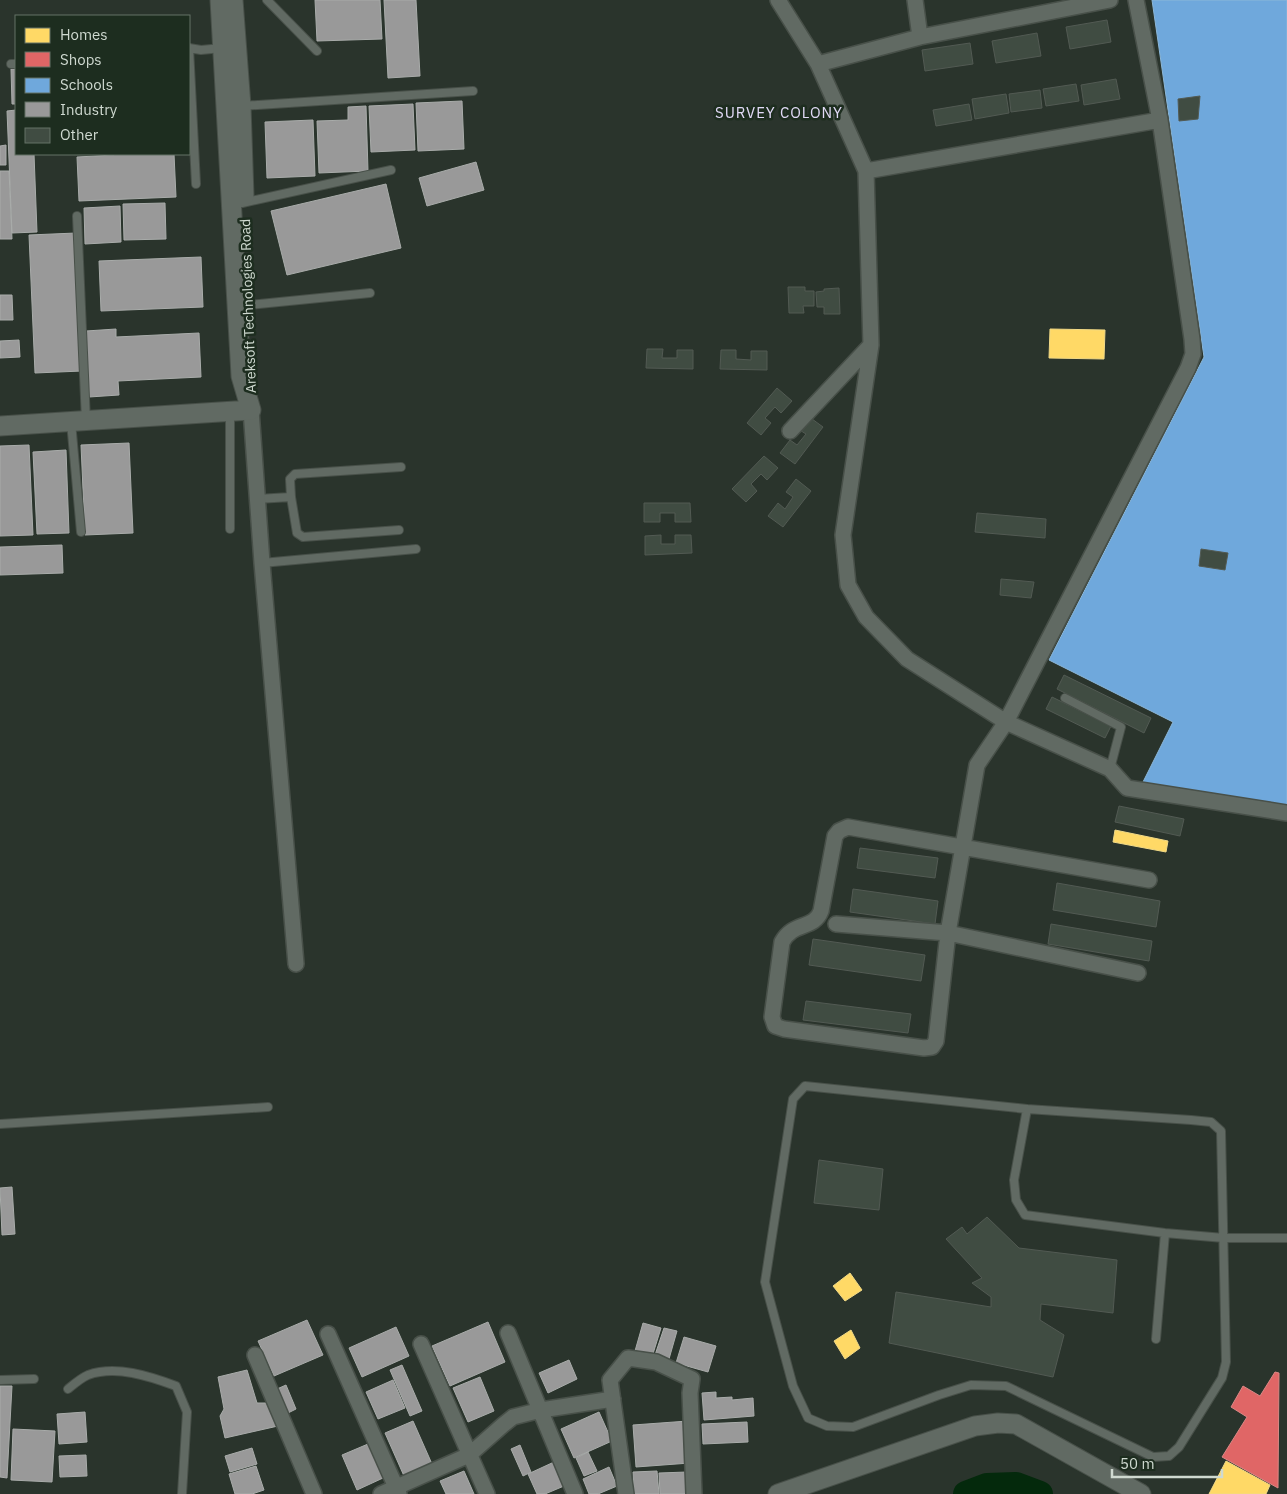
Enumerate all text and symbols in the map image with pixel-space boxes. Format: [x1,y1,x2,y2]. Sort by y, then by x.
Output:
legend [15,15,190,155]
text: Homes [60,25,108,44]
text: Shops [60,50,102,69]
text: Schools [60,75,113,94]
text: Industry [60,100,118,119]
district label: SURVEY COLONY [715,103,843,122]
text: Other [60,125,99,144]
street label: Areksoft Technologies Road [236,219,260,393]
scale bar [1112,1446,1222,1478]
text: 50 m [1120,1454,1155,1473]

